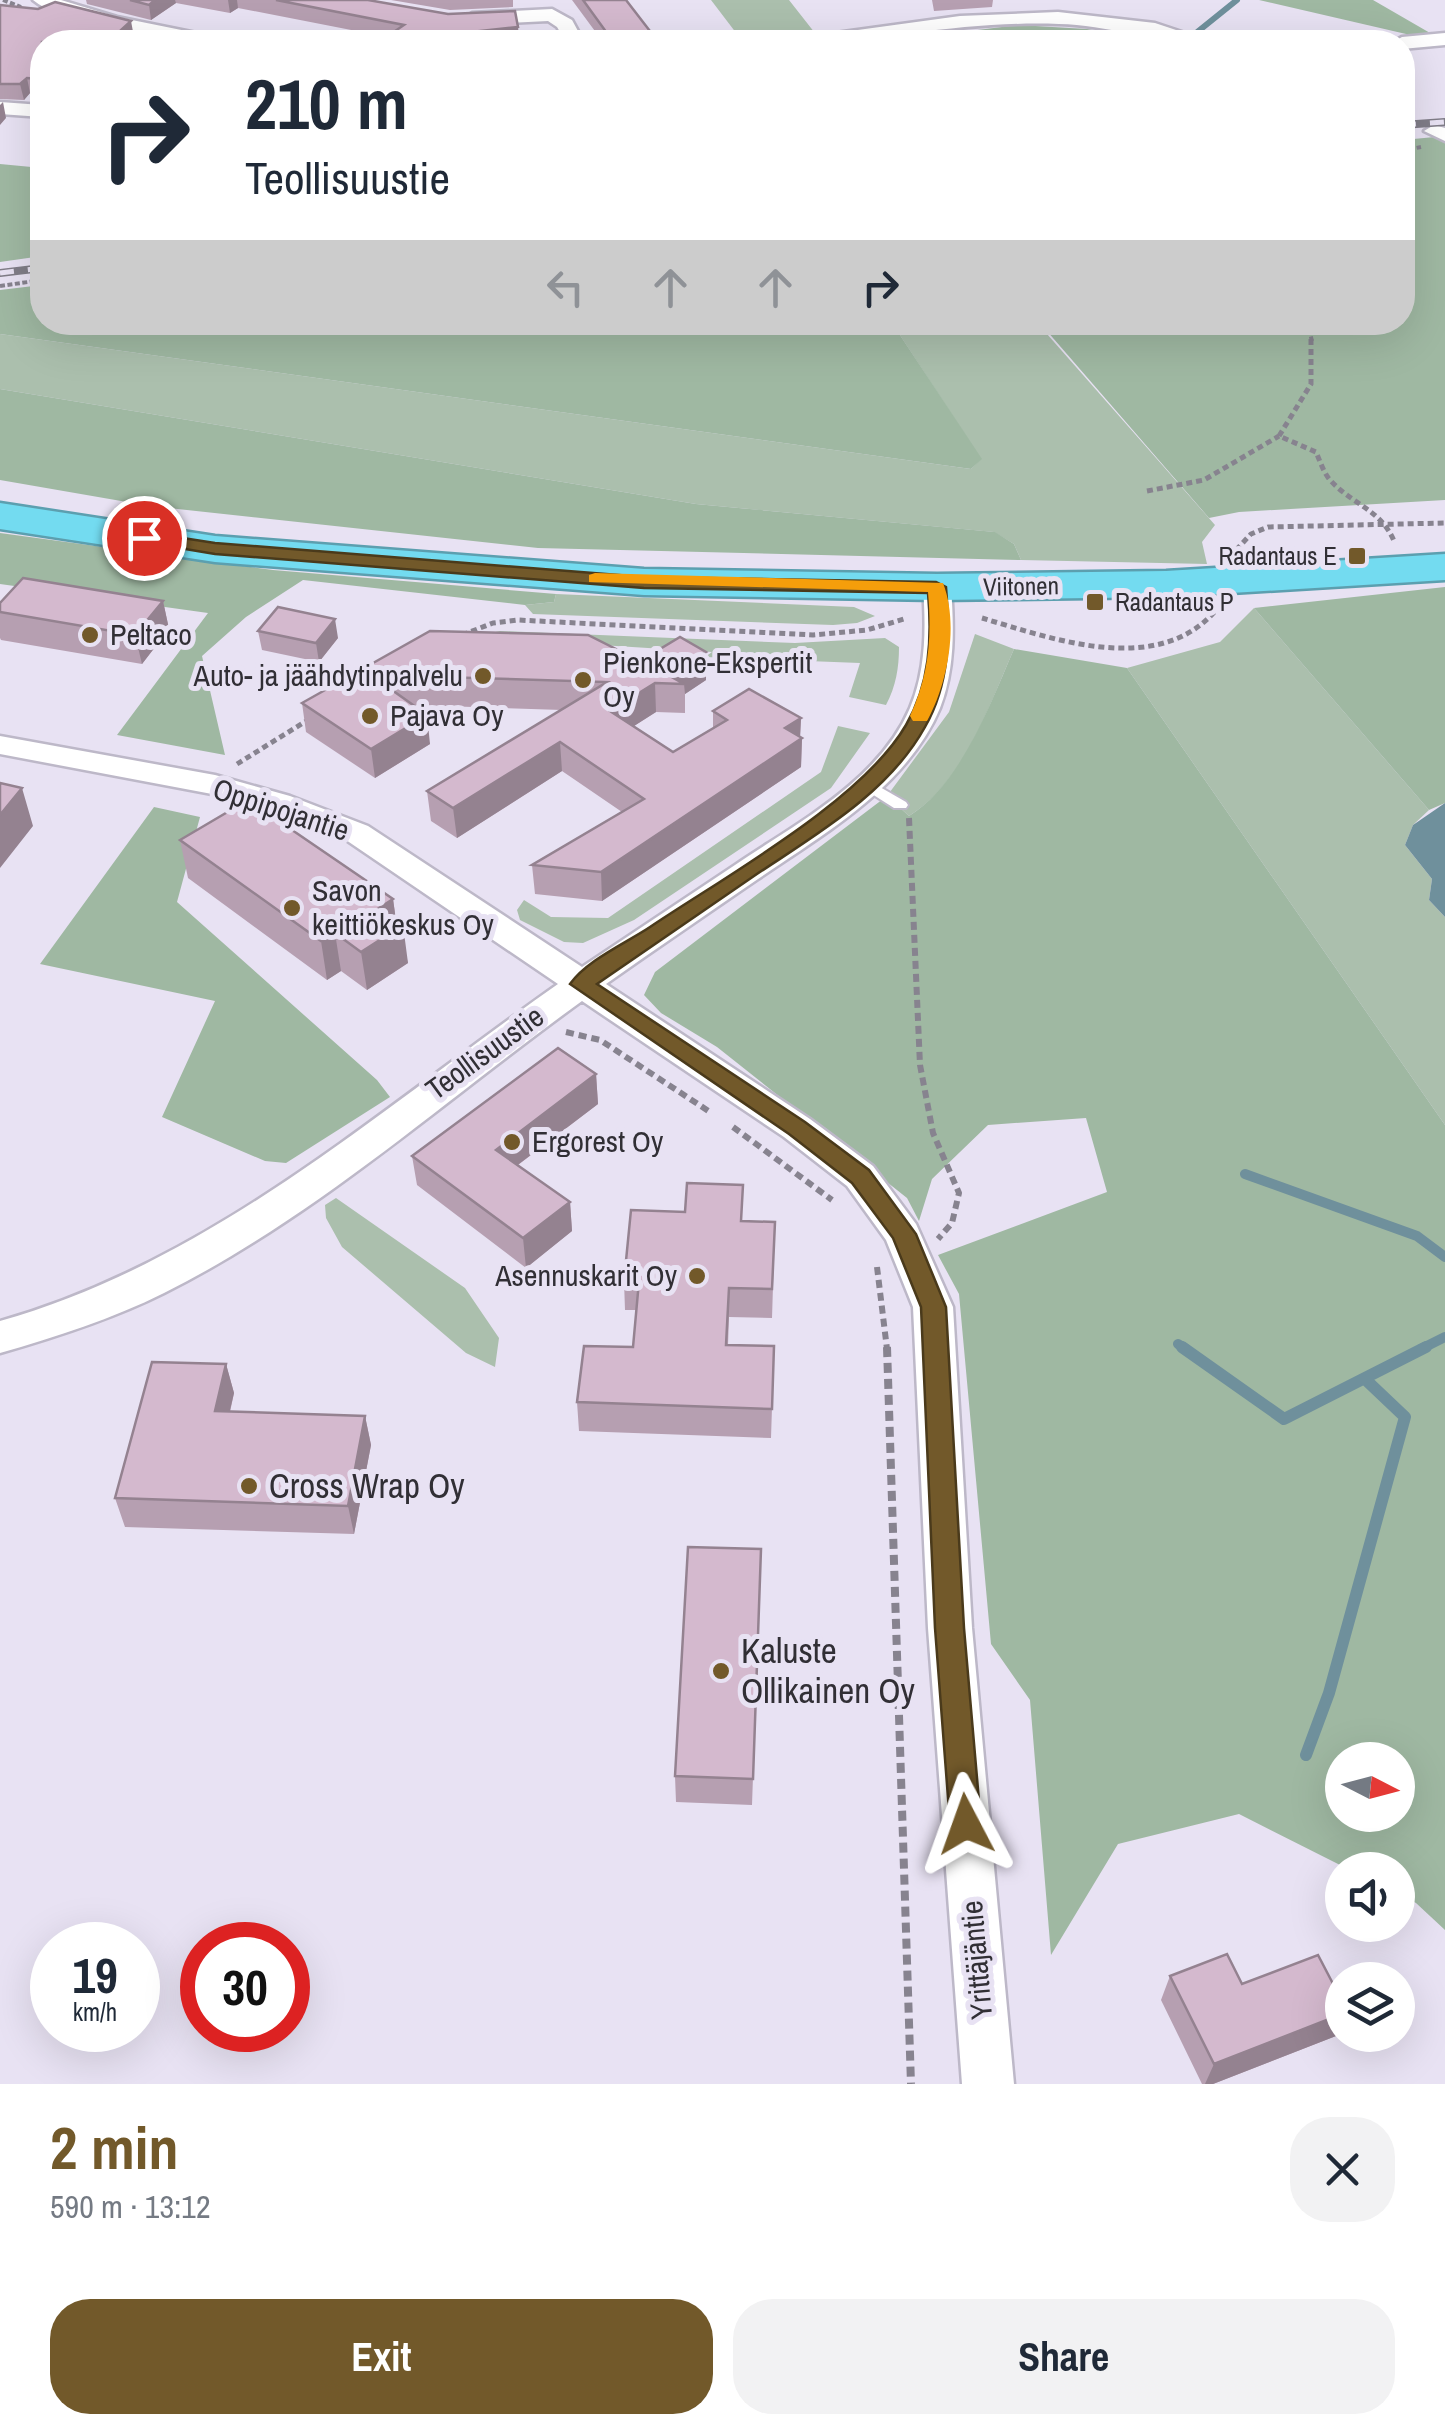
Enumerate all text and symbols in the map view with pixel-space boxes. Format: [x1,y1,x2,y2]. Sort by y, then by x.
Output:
text: 210 m [245,57,408,151]
icon: right [80,70,210,200]
text: Teollisuustie [245,147,450,208]
icon: left [538,260,593,315]
icon: ahead [643,260,698,315]
icon: ahead [748,260,803,315]
icon: right [853,260,908,315]
pin [102,496,187,581]
icon: arrive [117,511,172,566]
place label: Radantaus E [1218,539,1337,573]
marker: Radantaus E [1346,545,1368,567]
street label: Viitonen [983,568,1059,604]
place label: Radantaus P [1115,585,1234,619]
marker: Radantaus P [1084,591,1106,613]
place label: Peltaco [110,614,192,654]
marker: Peltaco [79,624,101,646]
place label: Pienkone-Ekspertit Oy [603,642,812,716]
place label: Auto- ja jäähdytinpalvelu [193,655,463,695]
marker: Auto- ja jäähdytinpalvelu [472,665,494,687]
marker: Pienkone-Ekspertit Oy [572,669,594,691]
place label: Pajava Oy [390,695,504,735]
marker: Pajava Oy [359,705,381,727]
street label: Oppipojantie [208,768,354,850]
place label: Savon keittiökeskus Oy [312,870,495,944]
marker: Savon keittiökeskus Oy [281,897,303,919]
street label: Teollisuustie [417,996,551,1109]
place label: Ergorest Oy [532,1121,664,1161]
marker: Ergorest Oy [501,1131,523,1153]
place label: Asennuskarit Oy [494,1255,678,1295]
marker: Asennuskarit Oy [686,1265,708,1287]
place label: Cross Wrap Oy [269,1462,465,1509]
marker: Cross Wrap Oy [238,1475,260,1497]
place label: Kaluste Ollikainen Oy [741,1627,916,1714]
marker: Kaluste Ollikainen Oy [710,1660,732,1682]
north arrow [1325,1742,1415,1832]
map controls [1325,1742,1415,2052]
position arrow [914,1772,1018,1876]
button: sound [1325,1852,1415,1942]
street label: Yrittäjäntie [951,1899,1001,2021]
speed limit sign: 30 [180,1922,310,2052]
text: 19 [72,1941,118,2009]
button: layers [1325,1962,1415,2052]
text: km/h [73,1995,117,2029]
text: 2 min [50,2107,179,2188]
button: close [1290,2117,1395,2222]
text: 590 m · 13:12 [50,2185,210,2228]
button: Exit [50,2299,713,2414]
button: Share [733,2299,1395,2414]

